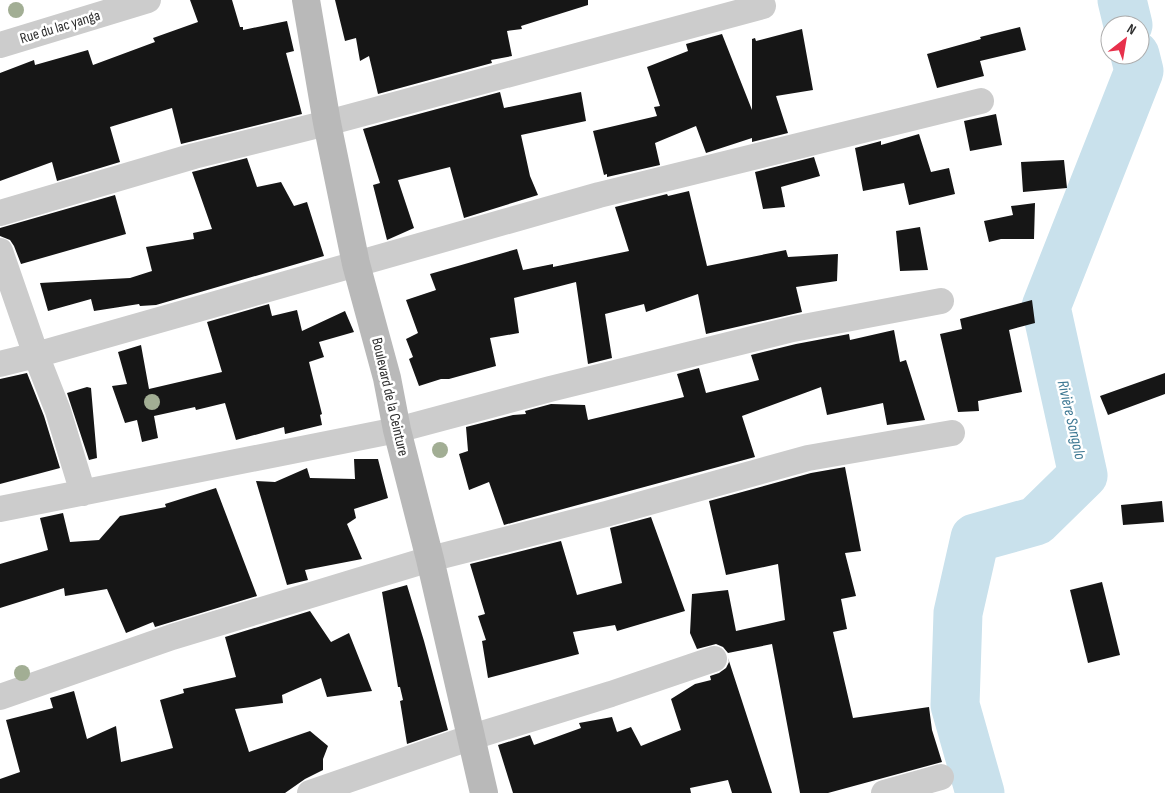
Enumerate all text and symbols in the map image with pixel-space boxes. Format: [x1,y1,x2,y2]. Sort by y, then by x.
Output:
street label: Rue du lac yanga [18,6,103,48]
north arrow [1100,15,1150,65]
text: N [1124,20,1139,38]
street label: Boulevard de la Ceinture [367,336,413,458]
water label: Rivière Songolo [1053,379,1089,462]

